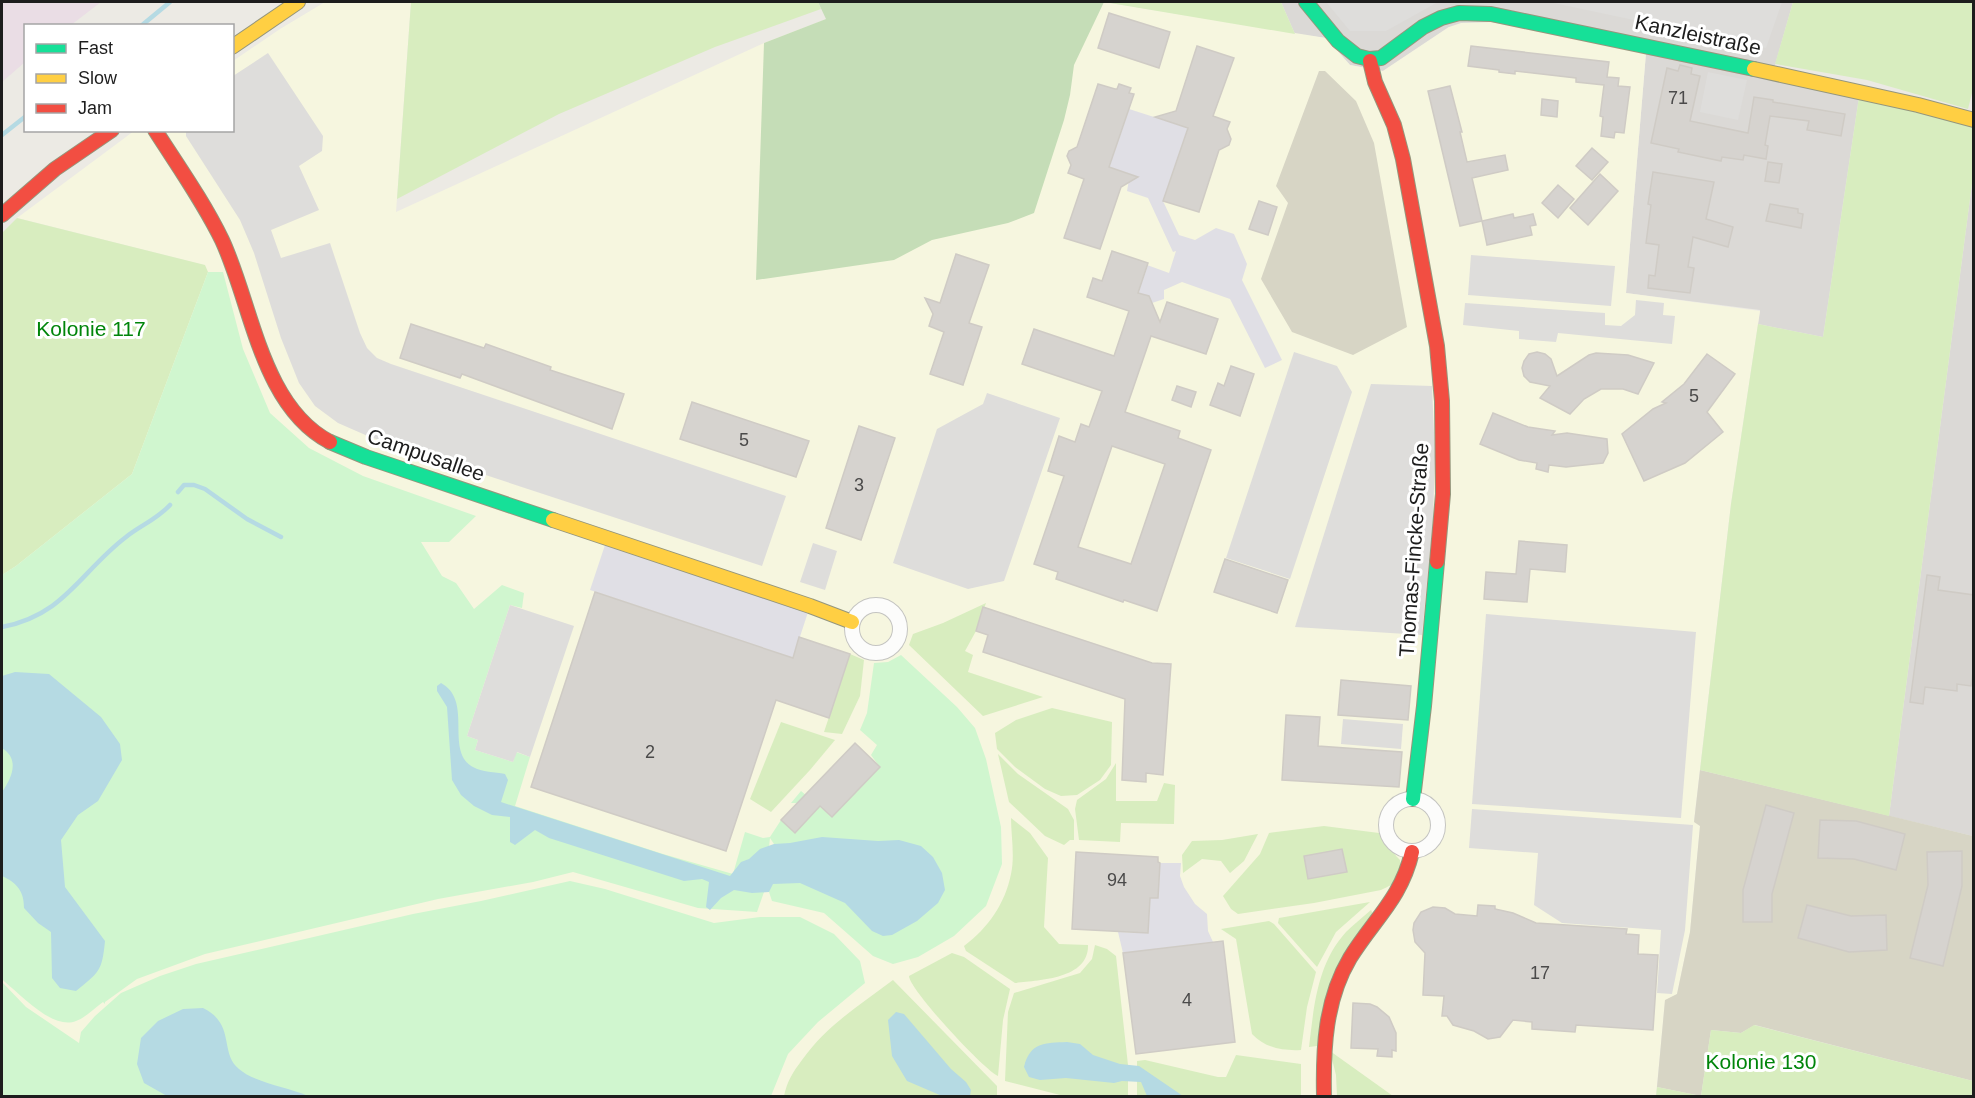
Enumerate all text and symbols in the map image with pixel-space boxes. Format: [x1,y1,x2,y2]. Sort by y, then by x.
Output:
street label: Kanzleistraße [1633,10,1763,59]
legend [24,24,234,132]
text: Fast [78,38,113,58]
text: Slow [78,68,118,88]
house number: 71 [1668,88,1688,108]
text: Jam [78,98,112,118]
park label: Kolonie 117 [36,317,146,340]
house number: 5 [1689,386,1699,406]
street label: Campusallee [364,424,488,485]
house number: 5 [739,430,749,450]
street label: Thomas-Fincke-Straße [1395,442,1432,658]
house number: 3 [854,475,864,495]
house number: 2 [645,742,655,762]
house number: 94 [1107,870,1127,890]
house number: 17 [1530,963,1550,983]
house number: 4 [1182,990,1192,1010]
park label: Kolonie 130 [1706,1050,1816,1073]

